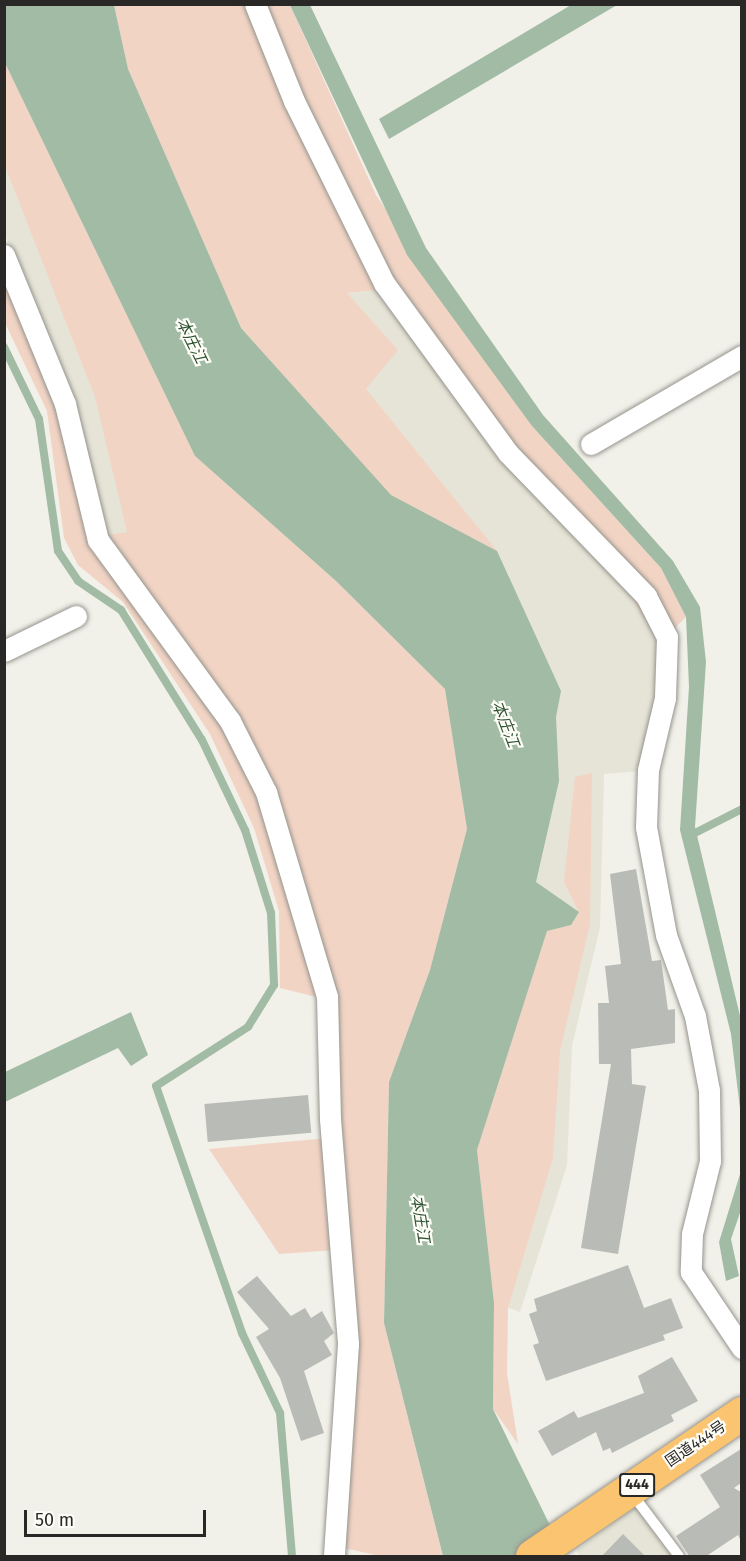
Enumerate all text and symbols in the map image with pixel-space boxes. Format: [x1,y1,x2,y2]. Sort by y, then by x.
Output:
water label: 本庄江 [172,315,210,367]
water label: 本庄江 [487,698,523,750]
water label: 本庄江 [407,1194,433,1244]
street label: 国道444号 [662,1417,730,1471]
road number: 444 [619,1474,655,1496]
scale bar [27,1498,208,1536]
text: 50 m [35,1509,74,1531]

